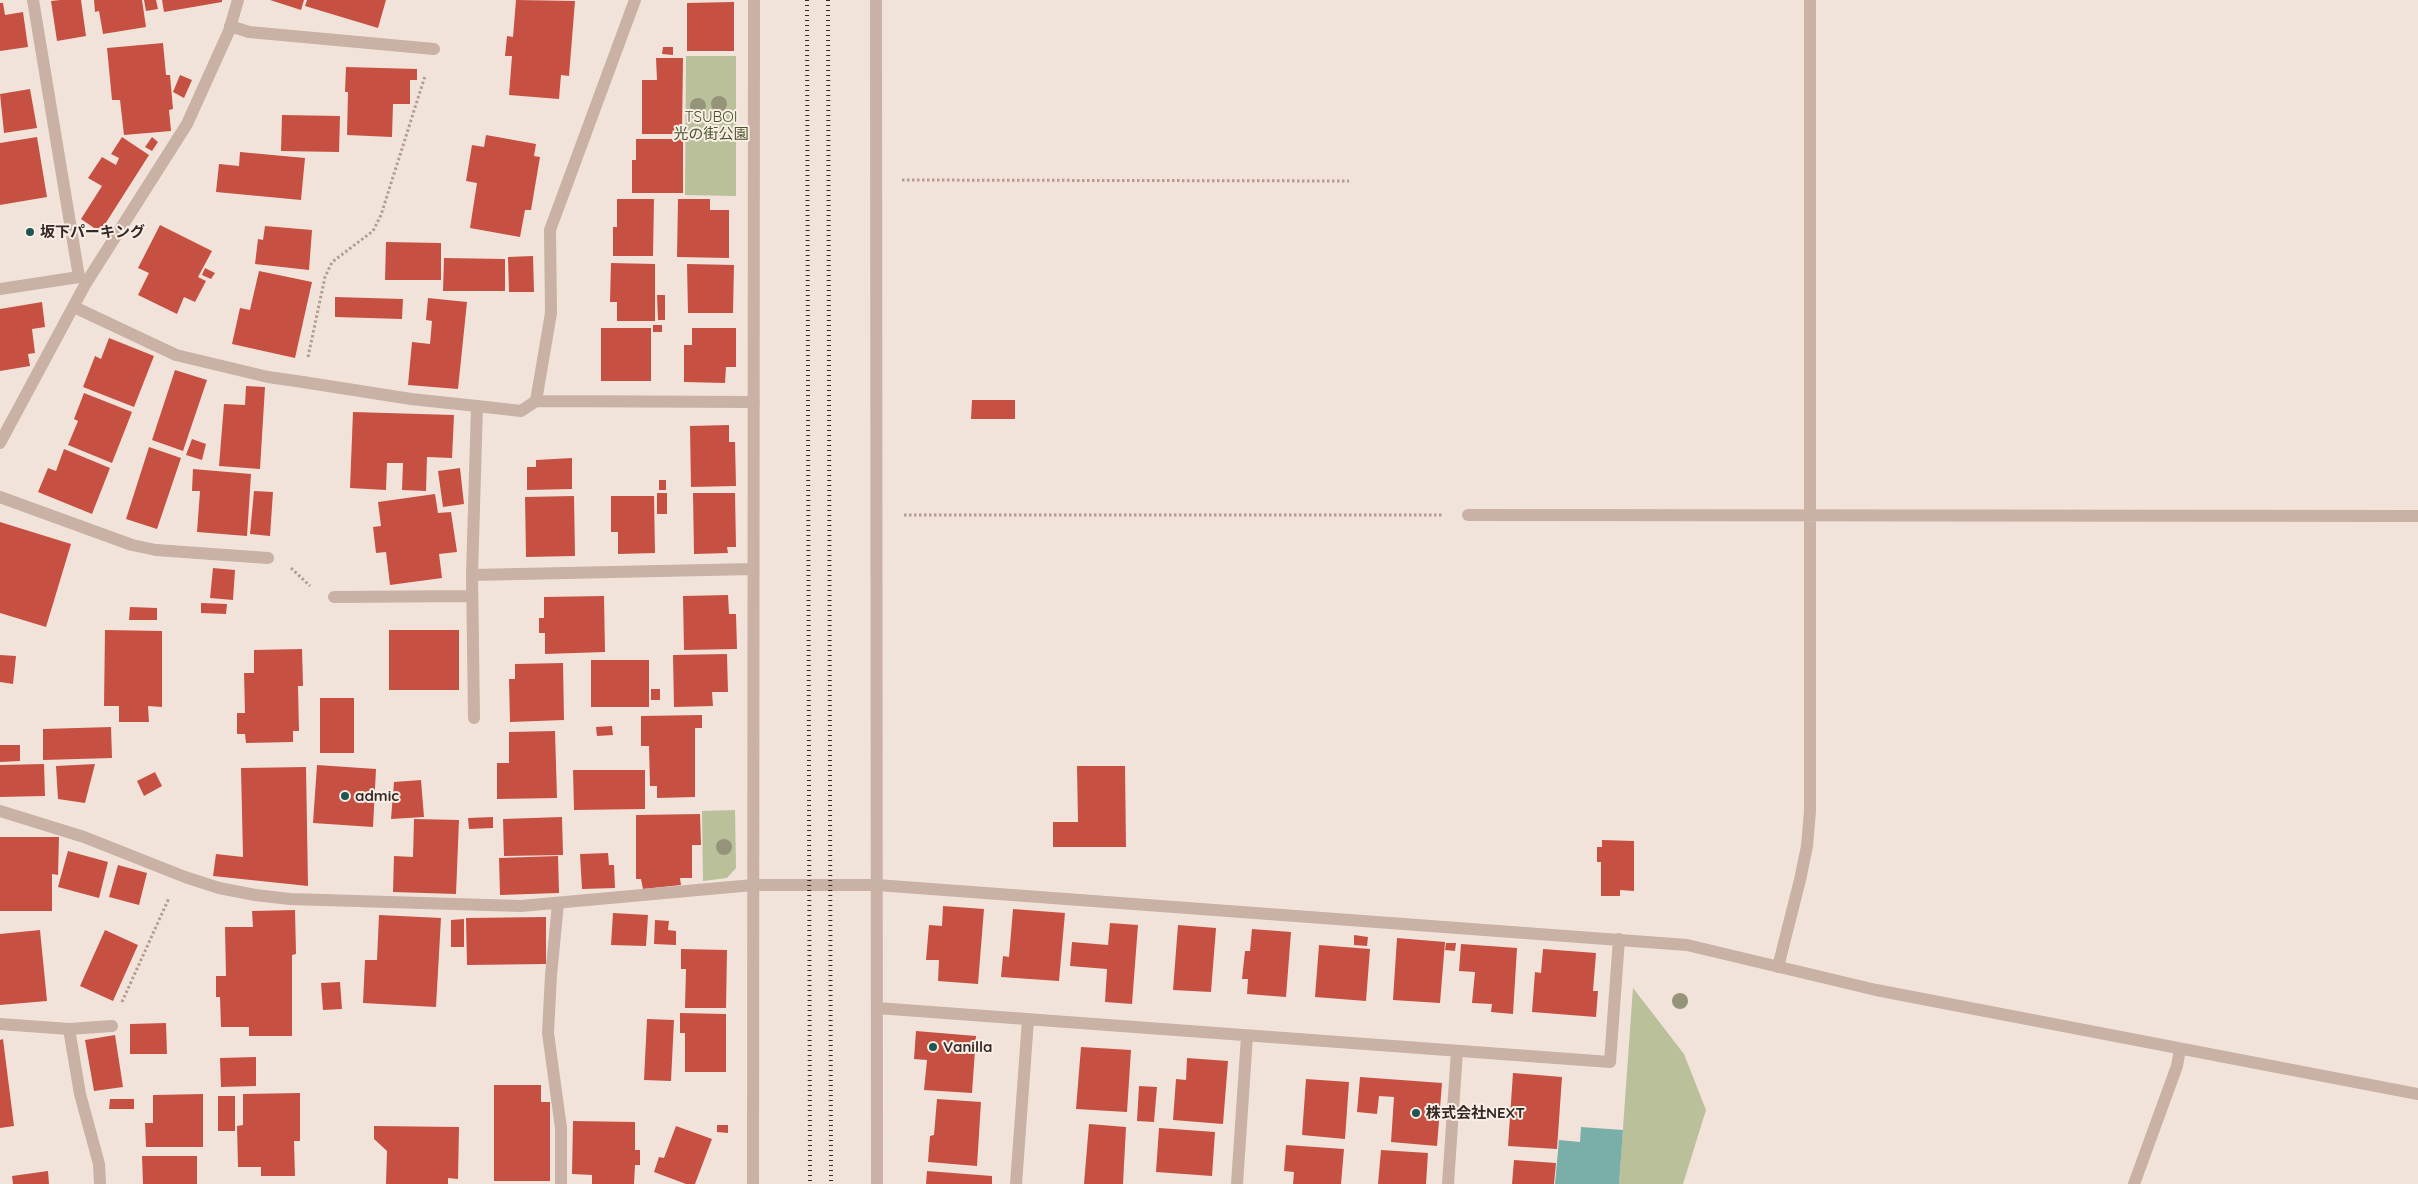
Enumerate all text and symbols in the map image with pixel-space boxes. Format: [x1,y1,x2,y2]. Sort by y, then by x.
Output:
park label: TSUBOI 光の街公園 [674,108,748,143]
place label: 坂下パーキング [40,223,145,241]
marker: 坂下パーキング [24,226,36,238]
place label: admic [355,787,399,805]
marker: admic [339,790,351,802]
place label: Vanilla [943,1038,992,1056]
marker: Vanilla [927,1041,939,1053]
place label: 株式会社NEXT [1426,1104,1525,1122]
marker: 株式会社NEXT [1410,1107,1422,1119]

